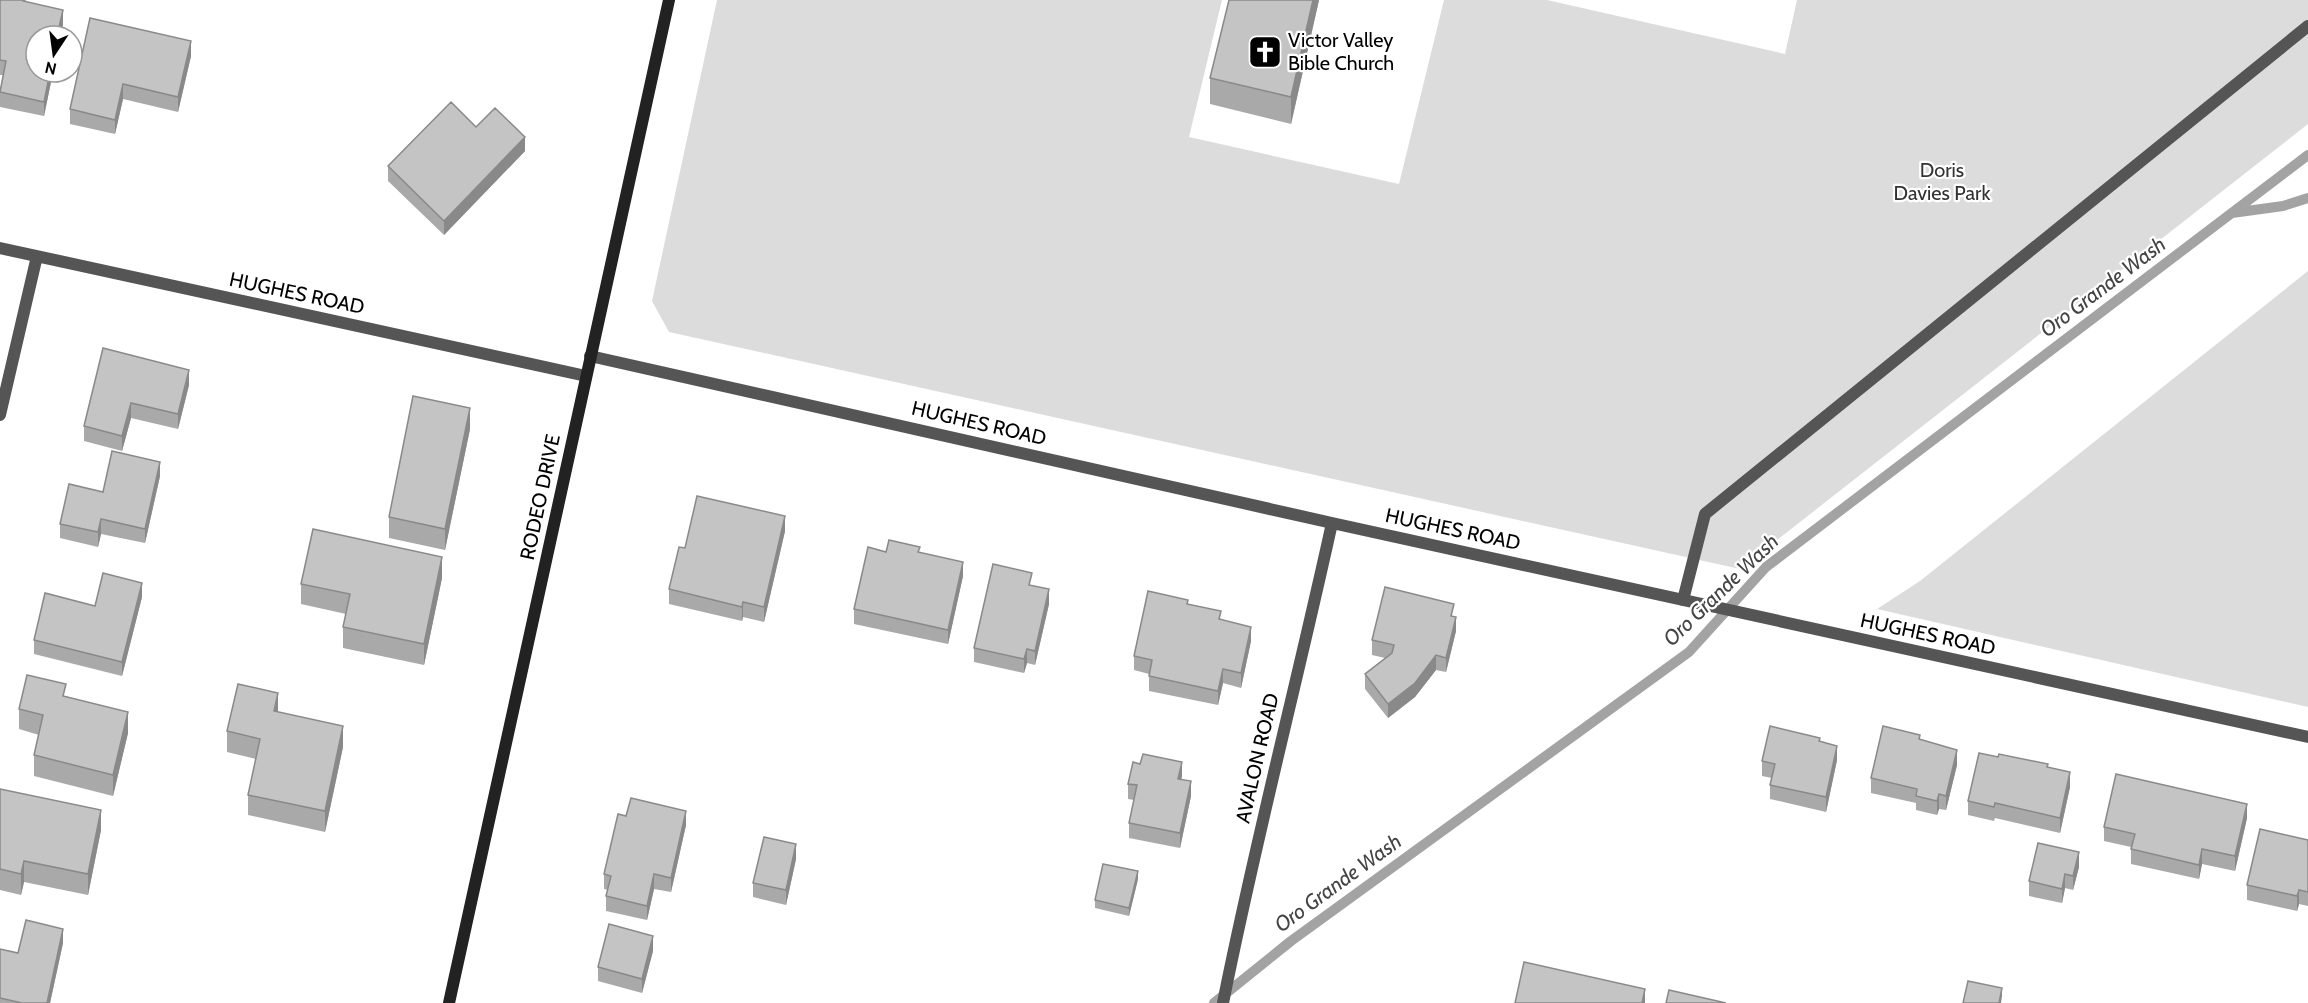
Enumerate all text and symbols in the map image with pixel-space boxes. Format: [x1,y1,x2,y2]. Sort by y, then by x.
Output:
north arrow [24,24,84,84]
place label: Victor Valley Bible Church [1288,28,1394,75]
church icon: Victor Valley Bible Church [1247,34,1283,70]
text: N [43,58,58,79]
park label: Doris Davies Park [1894,158,1990,205]
water label: Oro Grande Wash [2035,231,2170,342]
street label: HUGHES ROAD [227,267,367,319]
street label: HUGHES ROAD [909,396,1049,450]
street label: RODEO DRIVE [515,432,565,562]
street label: HUGHES ROAD [1383,503,1523,555]
water label: Oro Grande Wash [1658,528,1783,651]
street label: HUGHES ROAD [1858,608,1998,660]
street label: AVALON ROAD [1230,691,1284,825]
water label: Oro Grande Wash [1269,828,1406,937]

